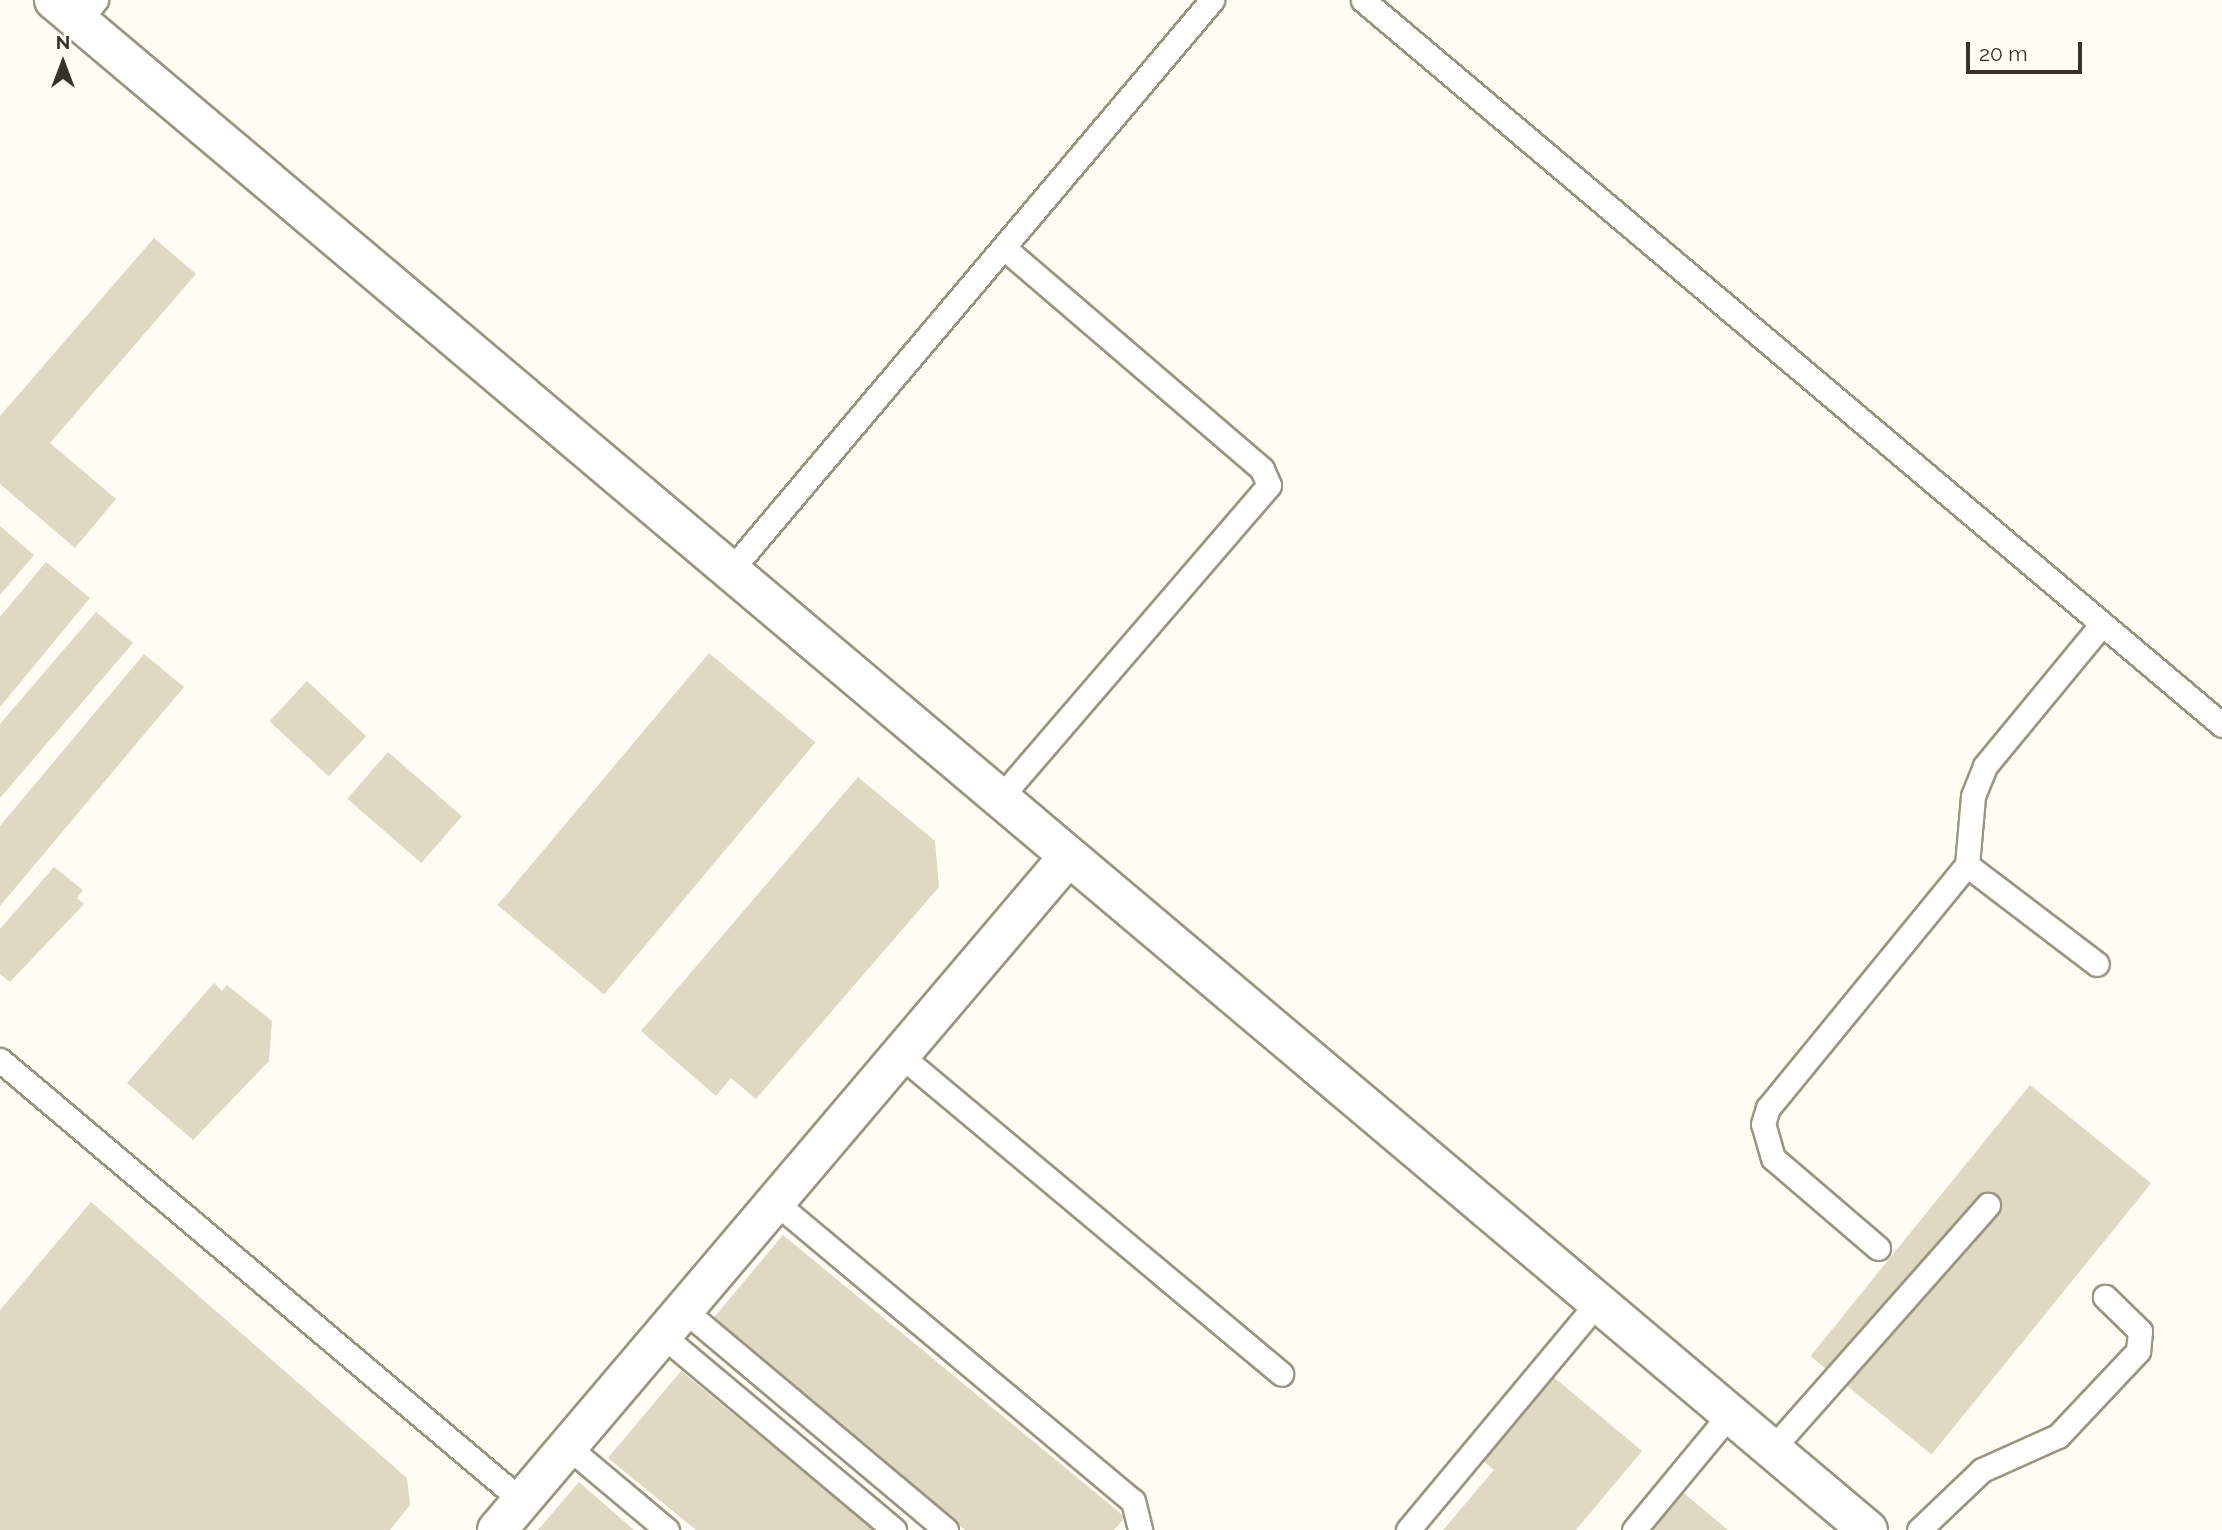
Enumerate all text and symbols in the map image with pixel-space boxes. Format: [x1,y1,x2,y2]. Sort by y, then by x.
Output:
north arrow [28,28,98,98]
scale bar [1970,28,2086,72]
text: N [56,31,70,53]
text: 20 m [1979,41,2027,66]

